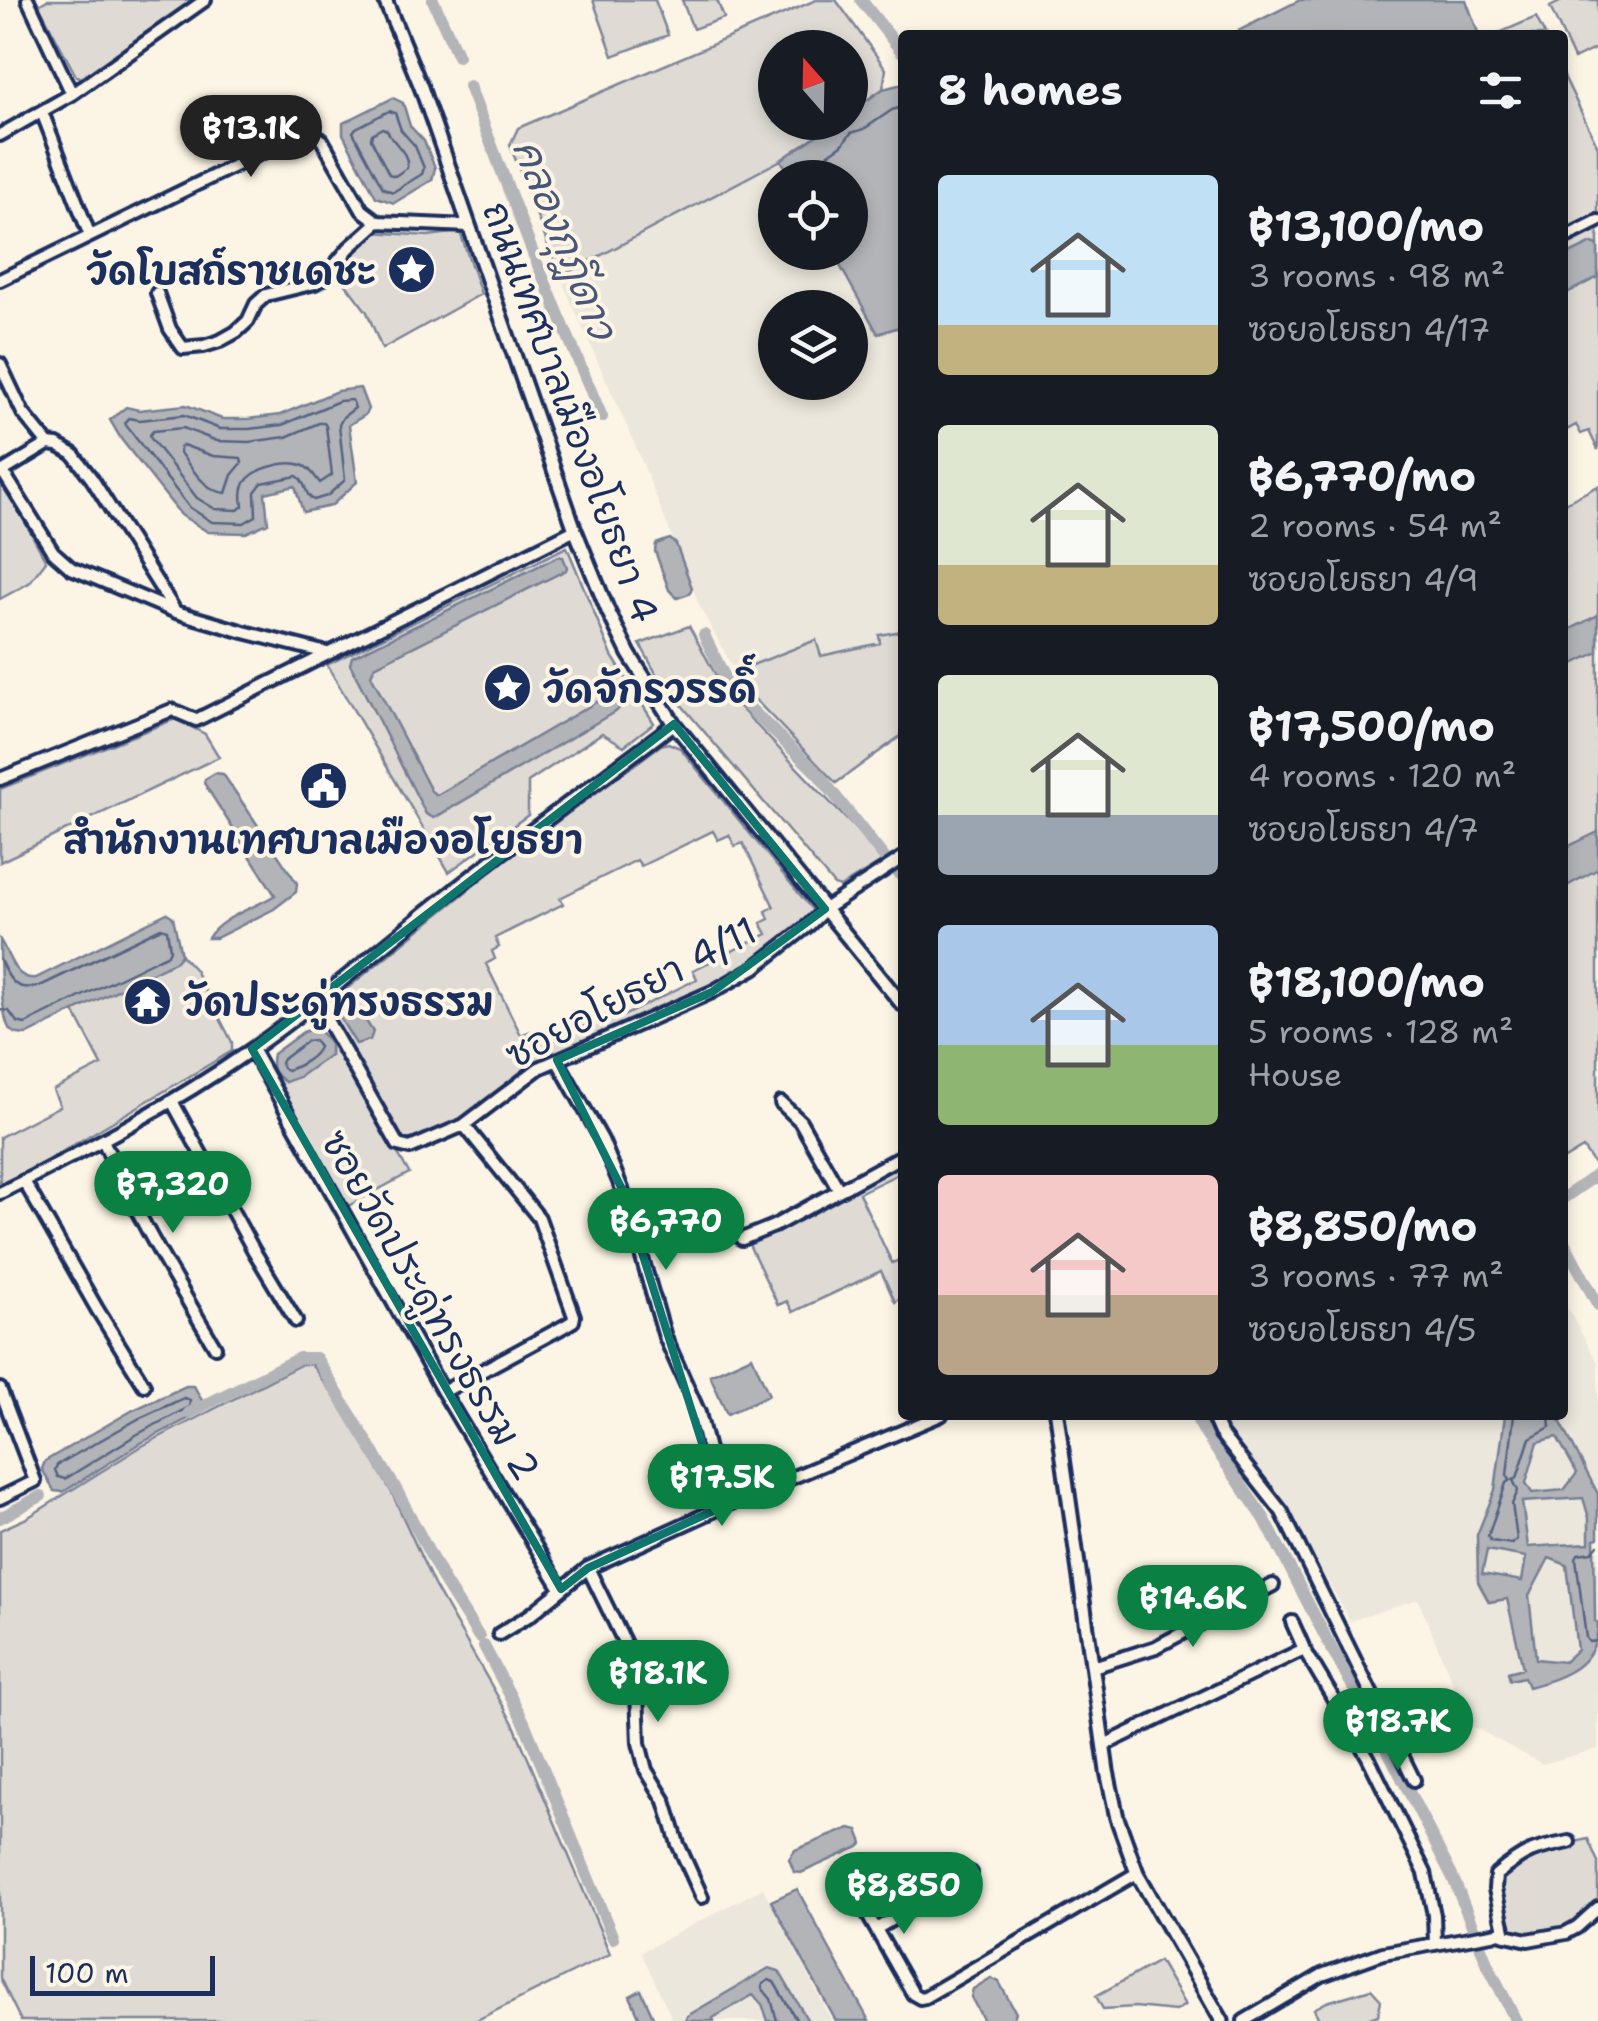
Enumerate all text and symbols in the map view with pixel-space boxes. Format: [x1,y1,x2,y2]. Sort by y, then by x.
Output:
north arrow [758,30,868,140]
map controls [758,30,868,400]
text: 8 homes [938,62,1123,118]
icon: filters [1473,63,1528,118]
pin: ฿13.1K [170,95,332,180]
text: ฿13.1K [202,106,300,149]
water label: คลองกุฎีดาว [498,131,631,351]
button: locate [758,160,868,270]
street label: ถนนเทศบาลเมืองอโยธยา 4 [471,194,671,630]
text: ฿13,100/mo [1248,198,1484,254]
icon: home [1018,215,1138,335]
place icon: วัดโบสถ์ราชเดชะ [385,244,437,296]
place label: วัดโบสถ์ราชเดชะ [87,245,376,296]
text: 3 rooms · 98 m² [1248,254,1505,297]
button: layers [758,290,868,400]
text: ซอยอโยธยา 4/17 [1248,308,1490,351]
text: ฿6,770/mo [1248,448,1476,504]
icon: home [1018,465,1138,585]
text: 2 rooms · 54 m² [1248,504,1502,547]
text: ซอยอโยธยา 4/9 [1248,558,1479,601]
place label: วัดจักรวรรดิ์ [543,653,757,714]
place icon: วัดจักรวรรดิ์ [482,662,534,714]
text: ฿17,500/mo [1248,698,1495,754]
icon: home [1018,715,1138,835]
text: 4 rooms · 120 m² [1248,754,1516,797]
public building icon: สำนักงานเทศบาลเมืองอโยธยา [297,759,349,811]
text: ซอยอโยธยา 4/7 [1248,808,1479,851]
place label: สำนักงานเทศบาลเมืองอโยธยา [63,814,583,865]
street label: ซอยอโยธยา 4/11 [496,904,766,1080]
text: ฿18,100/mo [1248,954,1485,1010]
icon: home [1018,965,1138,1085]
temple icon: วัดประดู่ทรงธรรม [122,975,174,1027]
place label: วัดประดู่ทรงธรรม [183,976,494,1030]
text: 5 rooms · 128 m² [1248,1010,1514,1053]
text: House [1248,1053,1342,1096]
street label: ซอยวัดประดู่ทรงธรรม 2 [308,1120,552,1491]
pin: ฿7,320 [92,1151,254,1236]
text: ฿7,320 [116,1162,230,1205]
pin: ฿6,770 [585,1188,747,1273]
text: ฿8,850/mo [1248,1198,1478,1254]
text: ฿6,770 [609,1199,723,1242]
icon: home [1018,1215,1138,1335]
text: 3 rooms · 77 m² [1248,1254,1504,1297]
text: ซอยอโยธยา 4/5 [1248,1308,1476,1351]
pin: ฿17.5K [641,1444,803,1529]
text: ฿17.5K [670,1455,774,1498]
pin: ฿14.6K [1112,1565,1274,1650]
text: ฿14.6K [1139,1576,1247,1619]
pin: ฿18.1K [577,1640,739,1725]
text: ฿18.1K [609,1651,707,1694]
pin: ฿18.7K [1317,1688,1479,1773]
text: ฿18.7K [1345,1699,1451,1742]
pin: ฿8,850 [823,1852,985,1937]
text: ฿8,850 [847,1863,961,1906]
scale bar [30,1951,215,1996]
text: 100 m [45,1954,129,1992]

